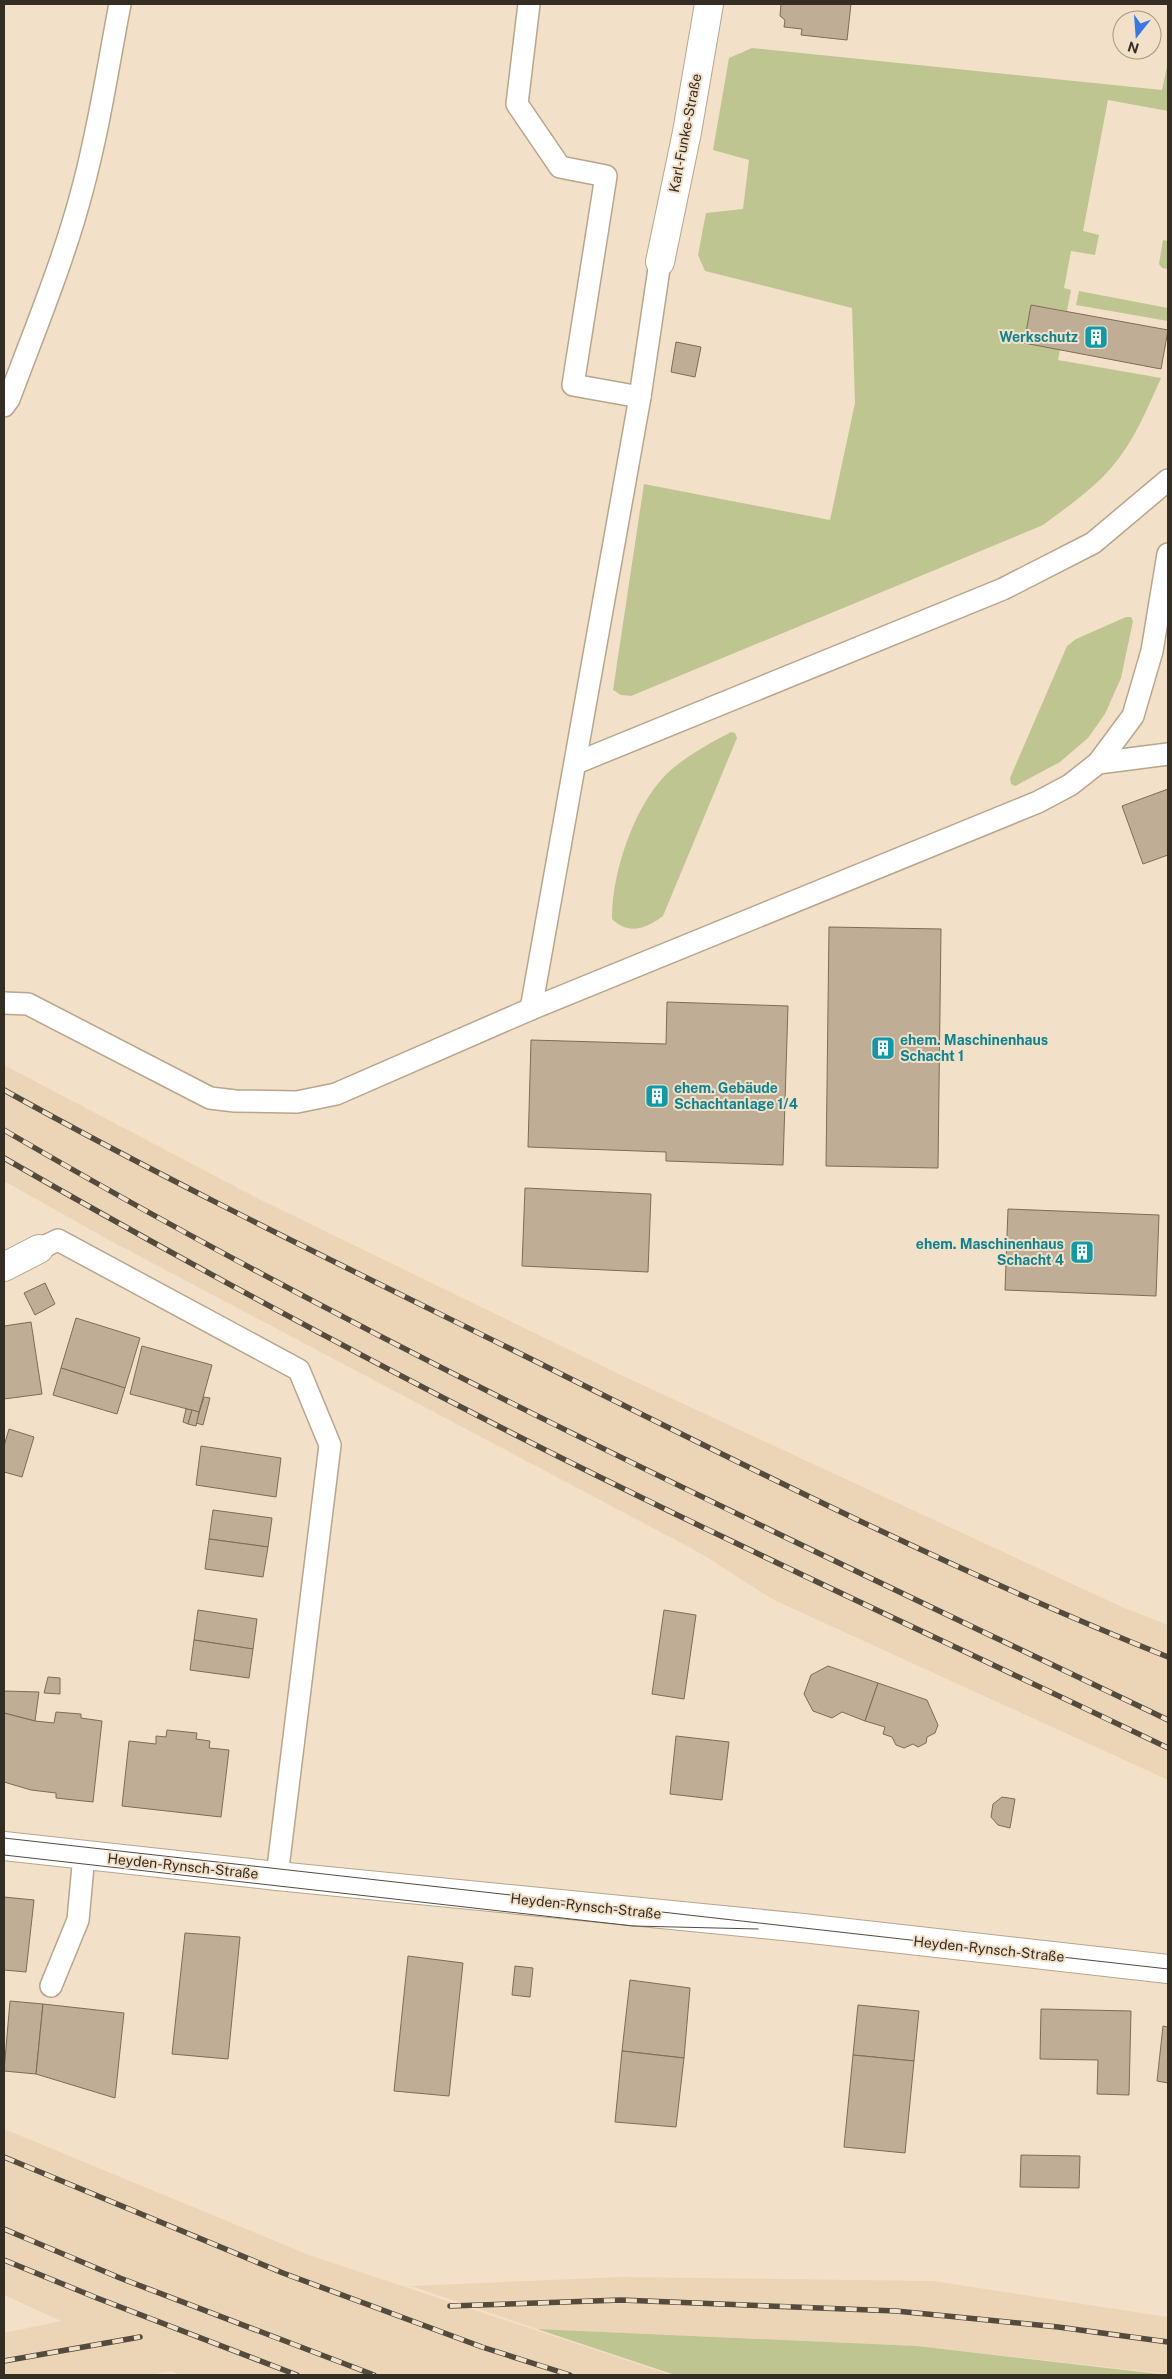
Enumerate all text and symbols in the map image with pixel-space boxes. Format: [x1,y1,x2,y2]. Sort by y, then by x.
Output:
north arrow [1112,10,1162,60]
text: N [1126,38,1141,57]
street label: Karl-Funke-Straße [666,72,704,194]
building icon: Werkschutz [1083,324,1109,350]
place label: Werkschutz [999,329,1078,345]
place label: ehem. Maschinenhaus Schacht 1 [900,1032,1048,1064]
building icon: ehem. Maschinenhaus Schacht 1 [870,1035,896,1061]
place label: ehem. Gebäude Schachtanlage 1/4 [674,1080,798,1112]
building icon: ehem. Gebäude Schachtanlage 1/4 [644,1083,670,1109]
place label: ehem. Maschinenhaus Schacht 4 [916,1236,1064,1268]
building icon: ehem. Maschinenhaus Schacht 4 [1069,1239,1095,1265]
street label: Heyden-Rynsch-Straße [107,1850,259,1882]
street label: Heyden-Rynsch-Straße [510,1890,662,1922]
street label: Heyden-Rynsch-Straße [913,1933,1065,1965]

